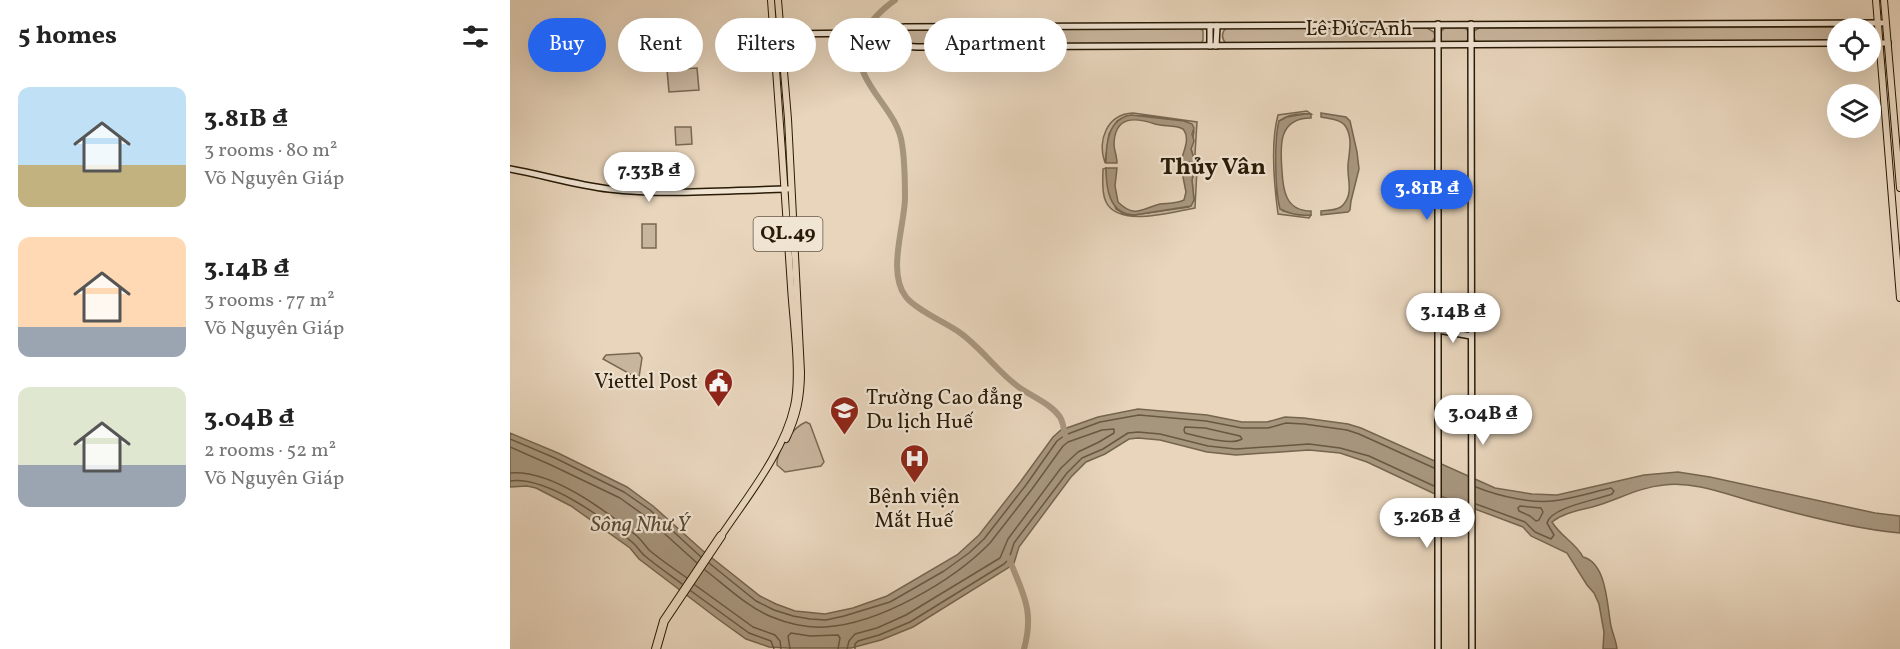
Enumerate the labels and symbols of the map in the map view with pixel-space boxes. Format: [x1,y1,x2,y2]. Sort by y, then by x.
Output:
street label: Lê Đức Anh [1306,15,1412,44]
district label: Thủy Vân [1160,151,1266,185]
pin: 7.33B ₫ [594,152,704,203]
pin: 3.81B ₫ [1372,170,1482,221]
road number: QL.49 [754,217,822,251]
pin: 3.14B ₫ [1398,293,1508,344]
public building icon: Viettel Post [703,366,735,408]
place label: Viettel Post [594,368,698,397]
place label: Trường Cao đẳng Du lịch Huế [866,384,1023,437]
school or university icon: Trường Cao đẳng Du lịch Huế [829,394,861,436]
pin: 3.04B ₫ [1428,395,1538,446]
hospital icon: Bệnh viện Mắt Huế [898,442,930,484]
place label: Bệnh viện Mắt Huế [868,483,960,536]
pin: 3.26B ₫ [1372,498,1482,549]
water label: Sông Như Ý [591,510,692,541]

